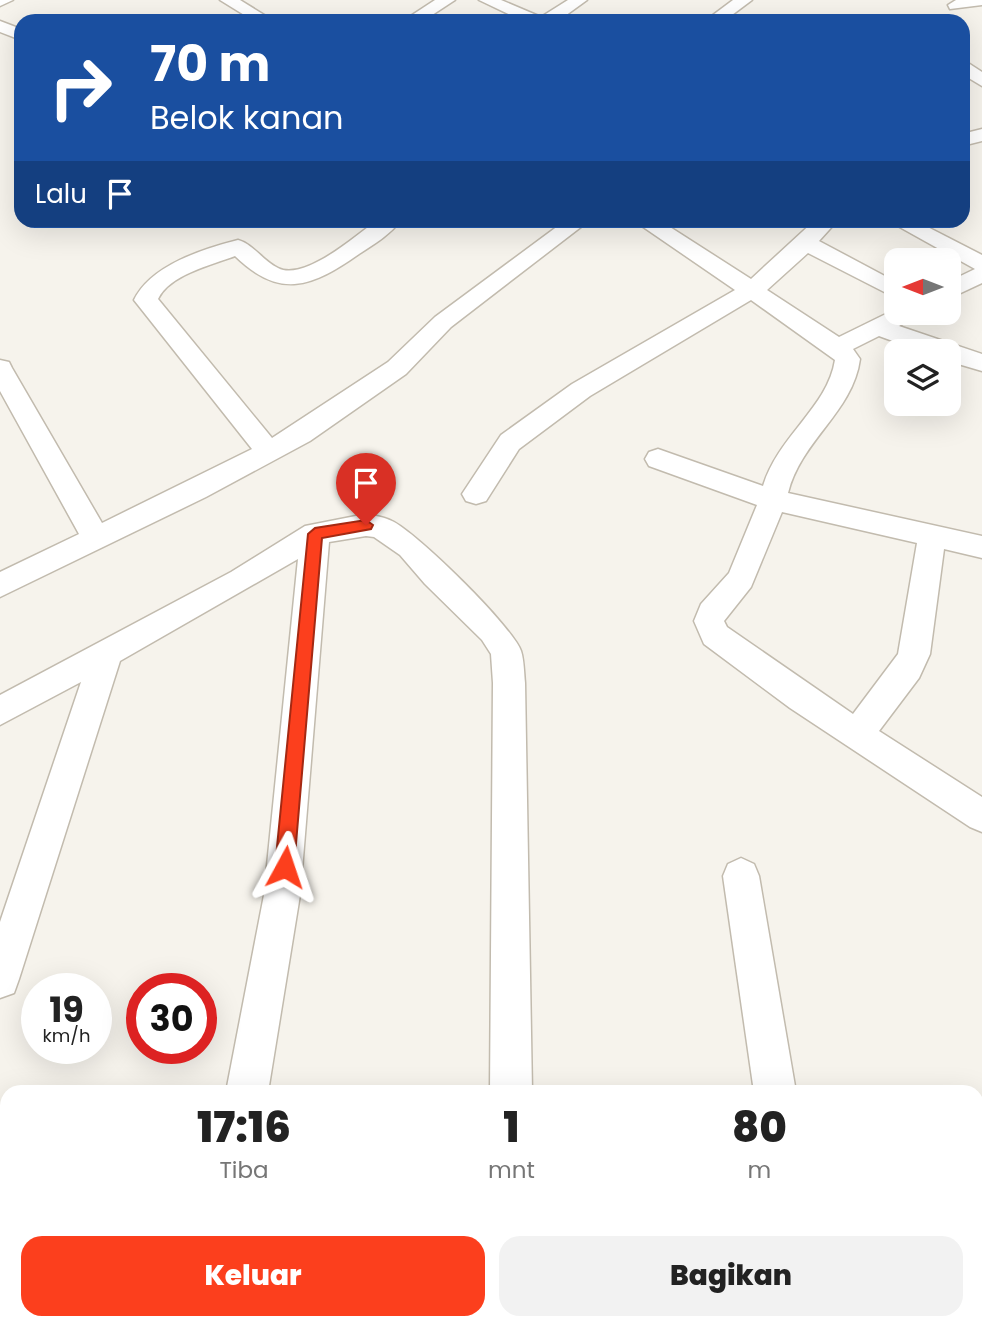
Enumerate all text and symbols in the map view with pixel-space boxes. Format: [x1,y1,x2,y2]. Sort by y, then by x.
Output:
text: 70 m [150,30,270,98]
icon: right [35,42,126,133]
text: Belok kanan [150,95,344,140]
icon: arrive [101,175,139,213]
text: Lalu [35,176,87,212]
north arrow [884,248,961,326]
map controls [884,248,961,416]
button: layers [884,339,961,416]
pin [336,453,396,525]
icon: arrive [347,464,385,502]
position arrow [248,830,322,904]
speed limit sign: 30 [126,973,217,1064]
text: 19 [49,985,84,1034]
text: km/h [43,1023,90,1048]
text: 17:16 [197,1098,291,1157]
text: 1 [503,1098,520,1157]
text: 80 [732,1098,787,1157]
text: Tiba [219,1154,269,1186]
text: mnt [488,1154,535,1186]
text: m [748,1154,771,1186]
button: Keluar [21,1236,485,1316]
button: Bagikan [499,1236,963,1316]

